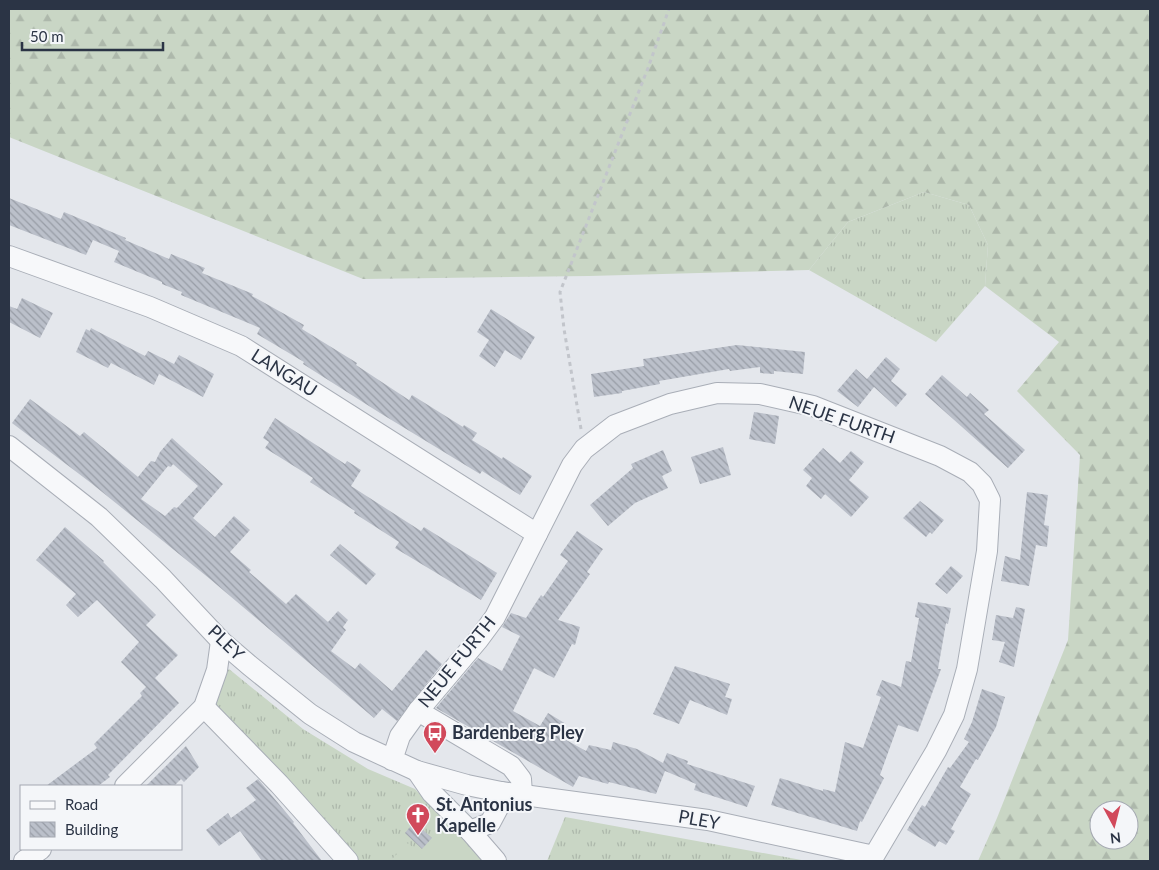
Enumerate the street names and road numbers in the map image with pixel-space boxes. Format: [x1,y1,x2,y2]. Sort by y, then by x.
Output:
street label: LANGAU [248,343,321,401]
street label: NEUE FURTH [786,391,898,448]
street label: NEUE FURTH [413,611,500,711]
street label: PLEY [204,620,250,665]
street label: PLEY [677,805,722,834]

